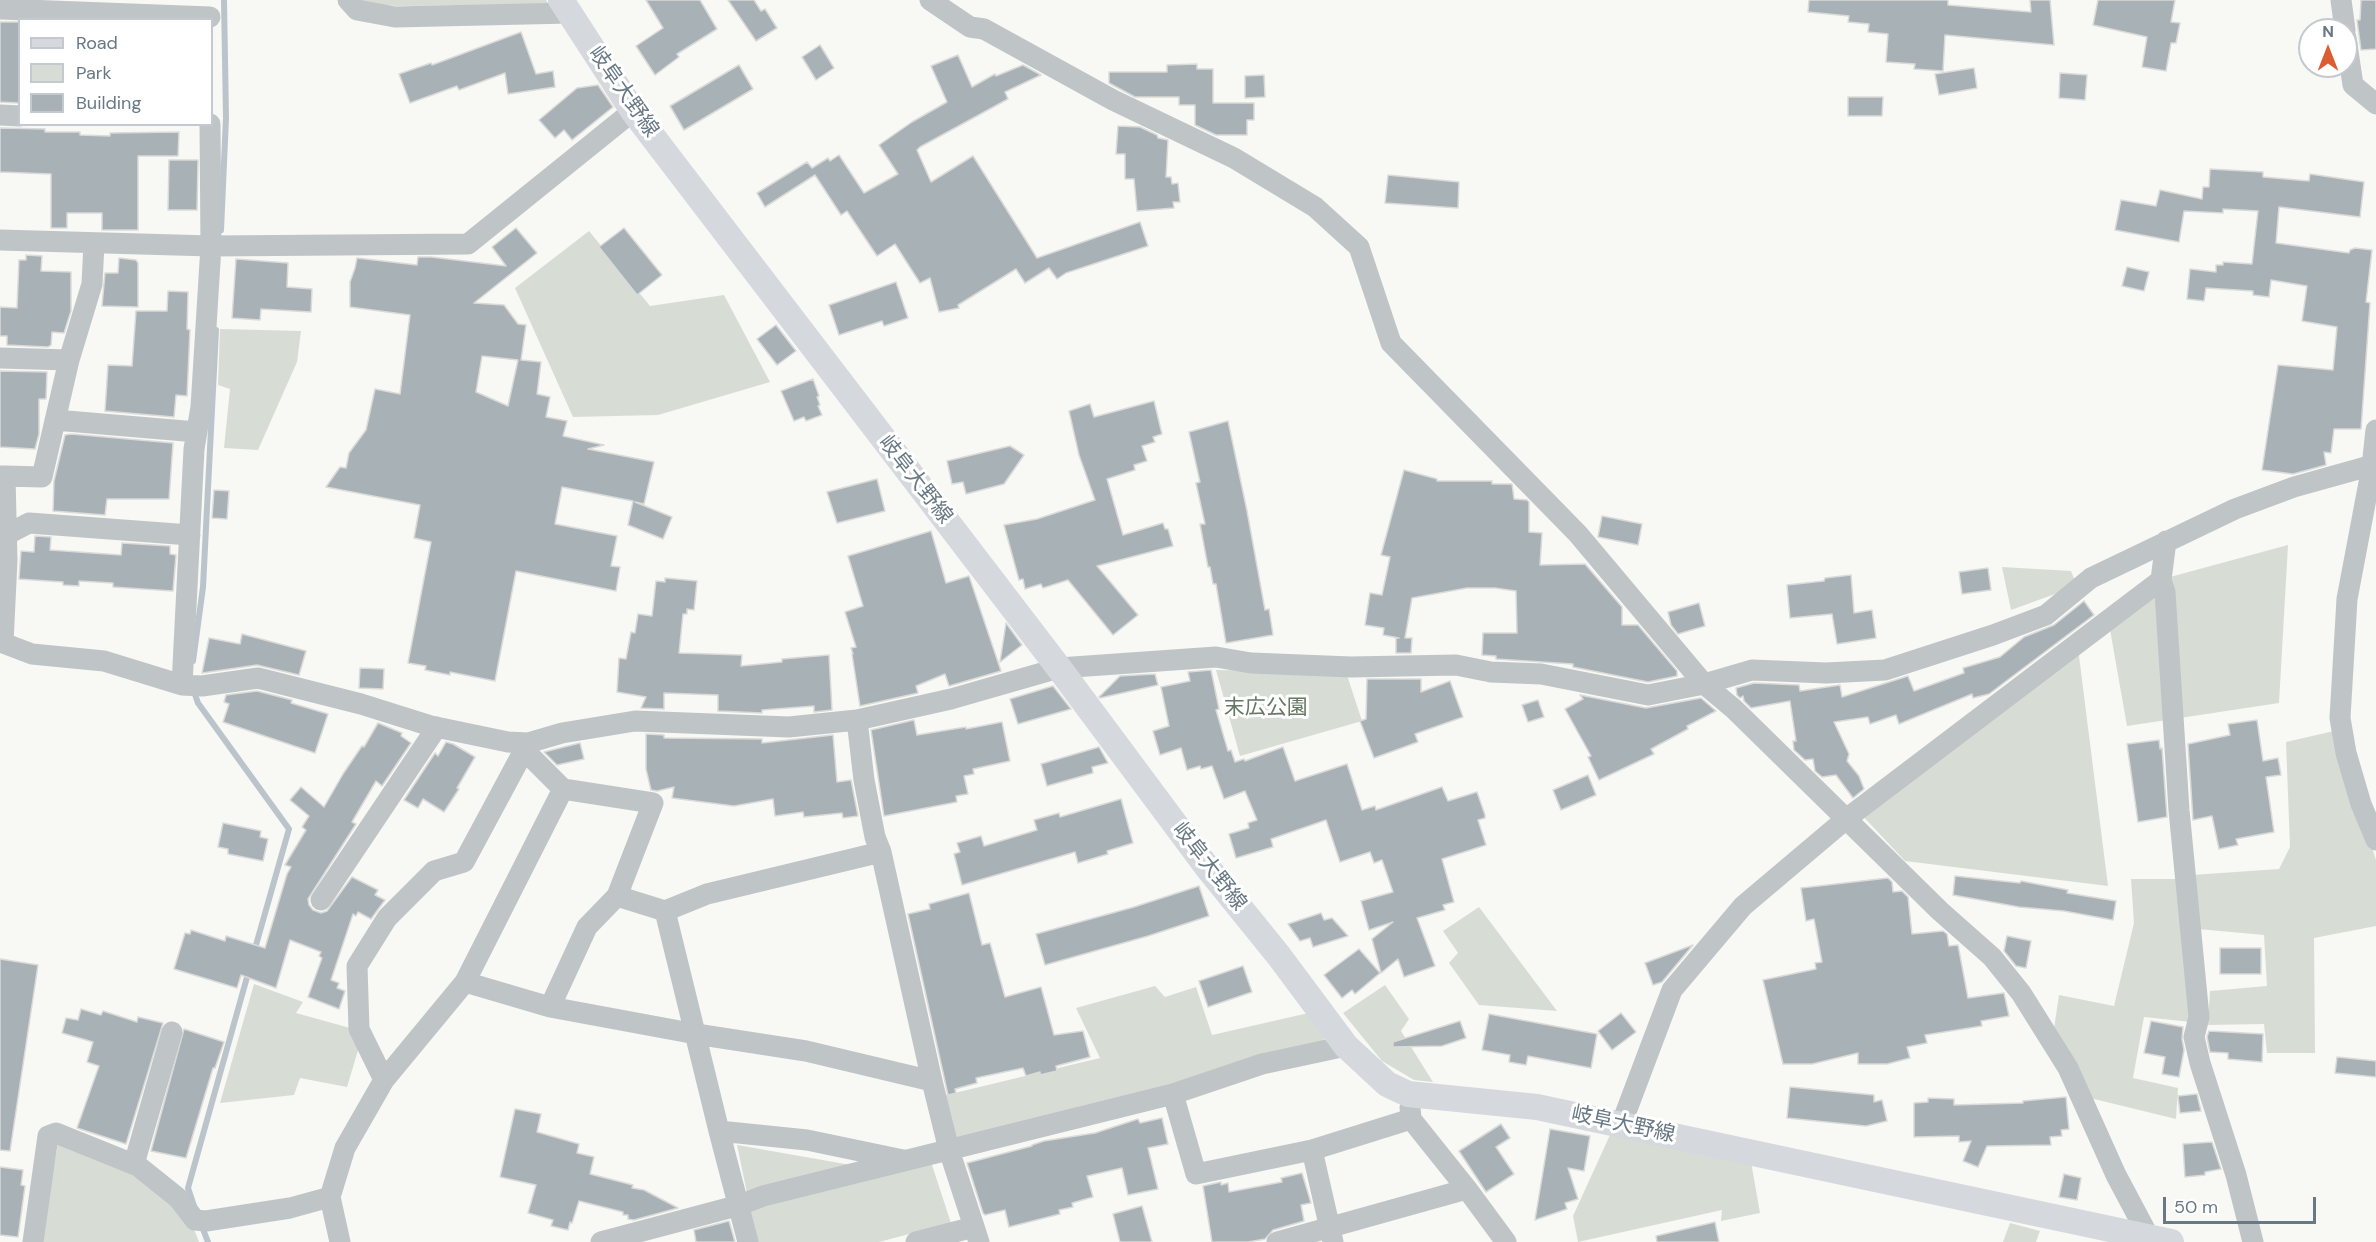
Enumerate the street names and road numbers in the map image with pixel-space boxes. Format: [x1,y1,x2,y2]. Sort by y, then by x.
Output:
street label: 岐阜大野線 [583,42,663,142]
street label: 岐阜大野線 [873,431,957,529]
street label: 岐阜大野線 [1167,818,1251,916]
street label: 岐阜大野線 [1569,1102,1677,1148]

